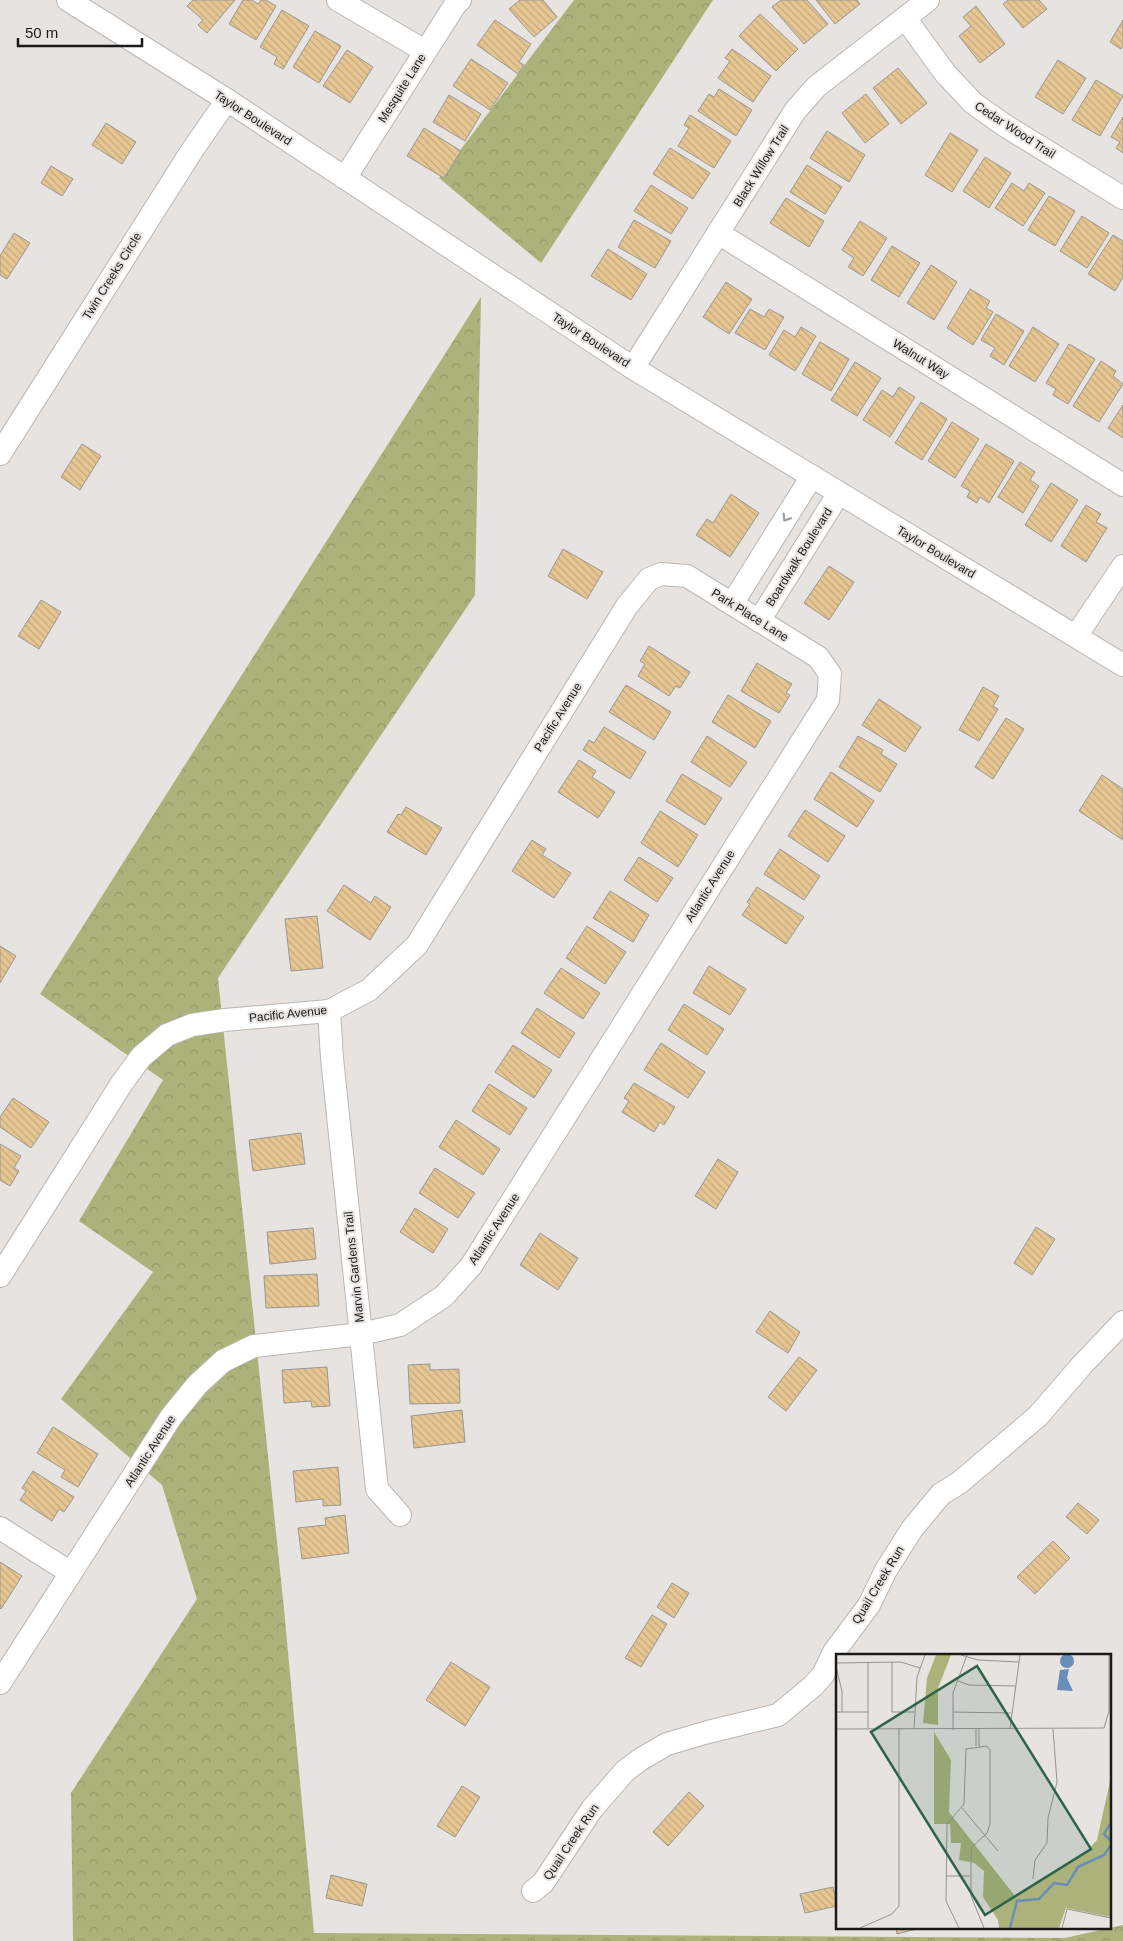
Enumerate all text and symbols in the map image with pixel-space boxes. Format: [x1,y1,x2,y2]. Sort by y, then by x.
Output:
scale bar [18,15,141,47]
text: 50 m [25,24,58,41]
street label: Mesquite Lane [375,51,429,125]
street label: Taylor Boulevard [212,88,294,148]
street label: Cedar Wood Trail [972,99,1058,161]
street label: Black Willow Trail [730,123,792,209]
street label: Twin Creeks Circle [80,230,145,322]
street label: Taylor Boulevard [550,310,632,370]
street label: Walnut Way [890,336,952,382]
street label: Boardwalk Boulevard [763,505,835,609]
one-way arrow [783,512,793,521]
street label: Taylor Boulevard [894,523,978,581]
street label: Park Place Lane [709,586,791,644]
street label: Pacific Avenue [531,680,585,754]
street label: Atlantic Avenue [682,847,738,925]
street label: Pacific Avenue [248,1003,328,1025]
street label: Atlantic Avenue [466,1190,523,1267]
street label: Marvin Gardens Trail [341,1211,367,1323]
street label: Atlantic Avenue [122,1412,179,1489]
street label: Quail Creek Run [849,1543,907,1627]
inset map [836,1654,1110,1928]
street label: Quail Creek Run [540,1801,602,1883]

